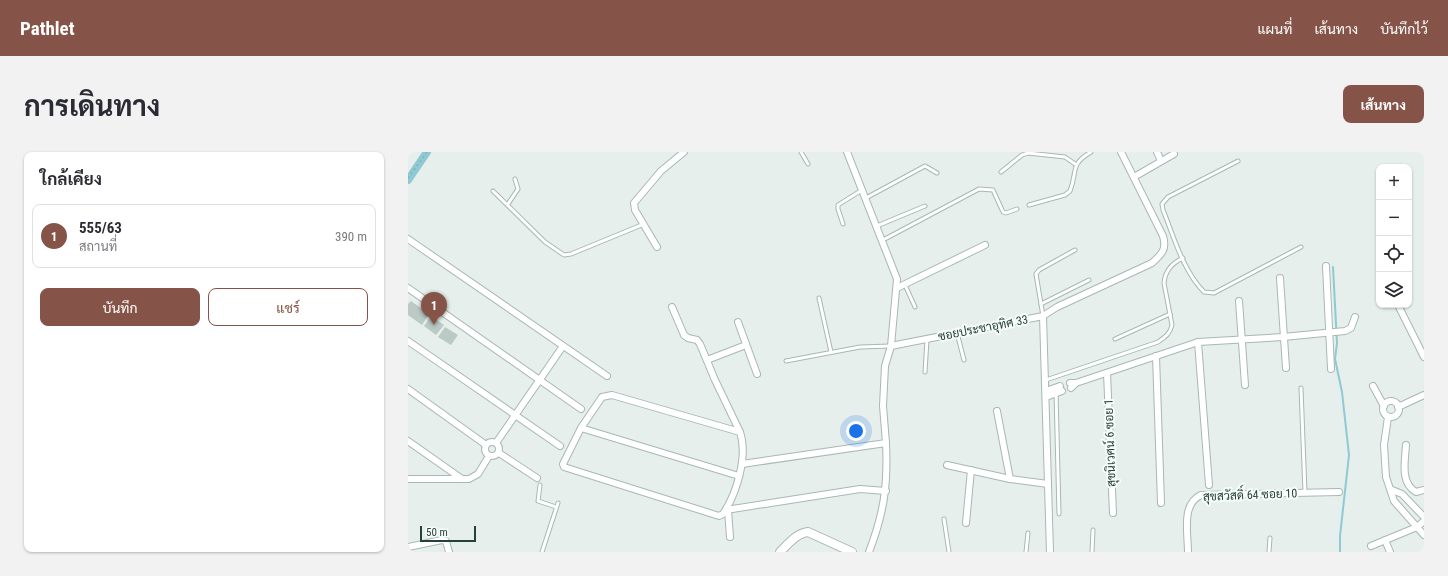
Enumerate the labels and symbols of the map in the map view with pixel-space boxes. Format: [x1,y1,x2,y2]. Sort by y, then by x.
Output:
pin: 1 [421,292,447,325]
street label: ซอยประชาอุทิศ 33 [937,312,1030,346]
street label: สุขนิเวศน์ 6 ซอย 1 [1100,399,1121,487]
your location [846,421,866,441]
street label: สุขสวัสดิ์ 64 ซอย 10 [1202,482,1298,506]
scale bar [420,524,476,543]

